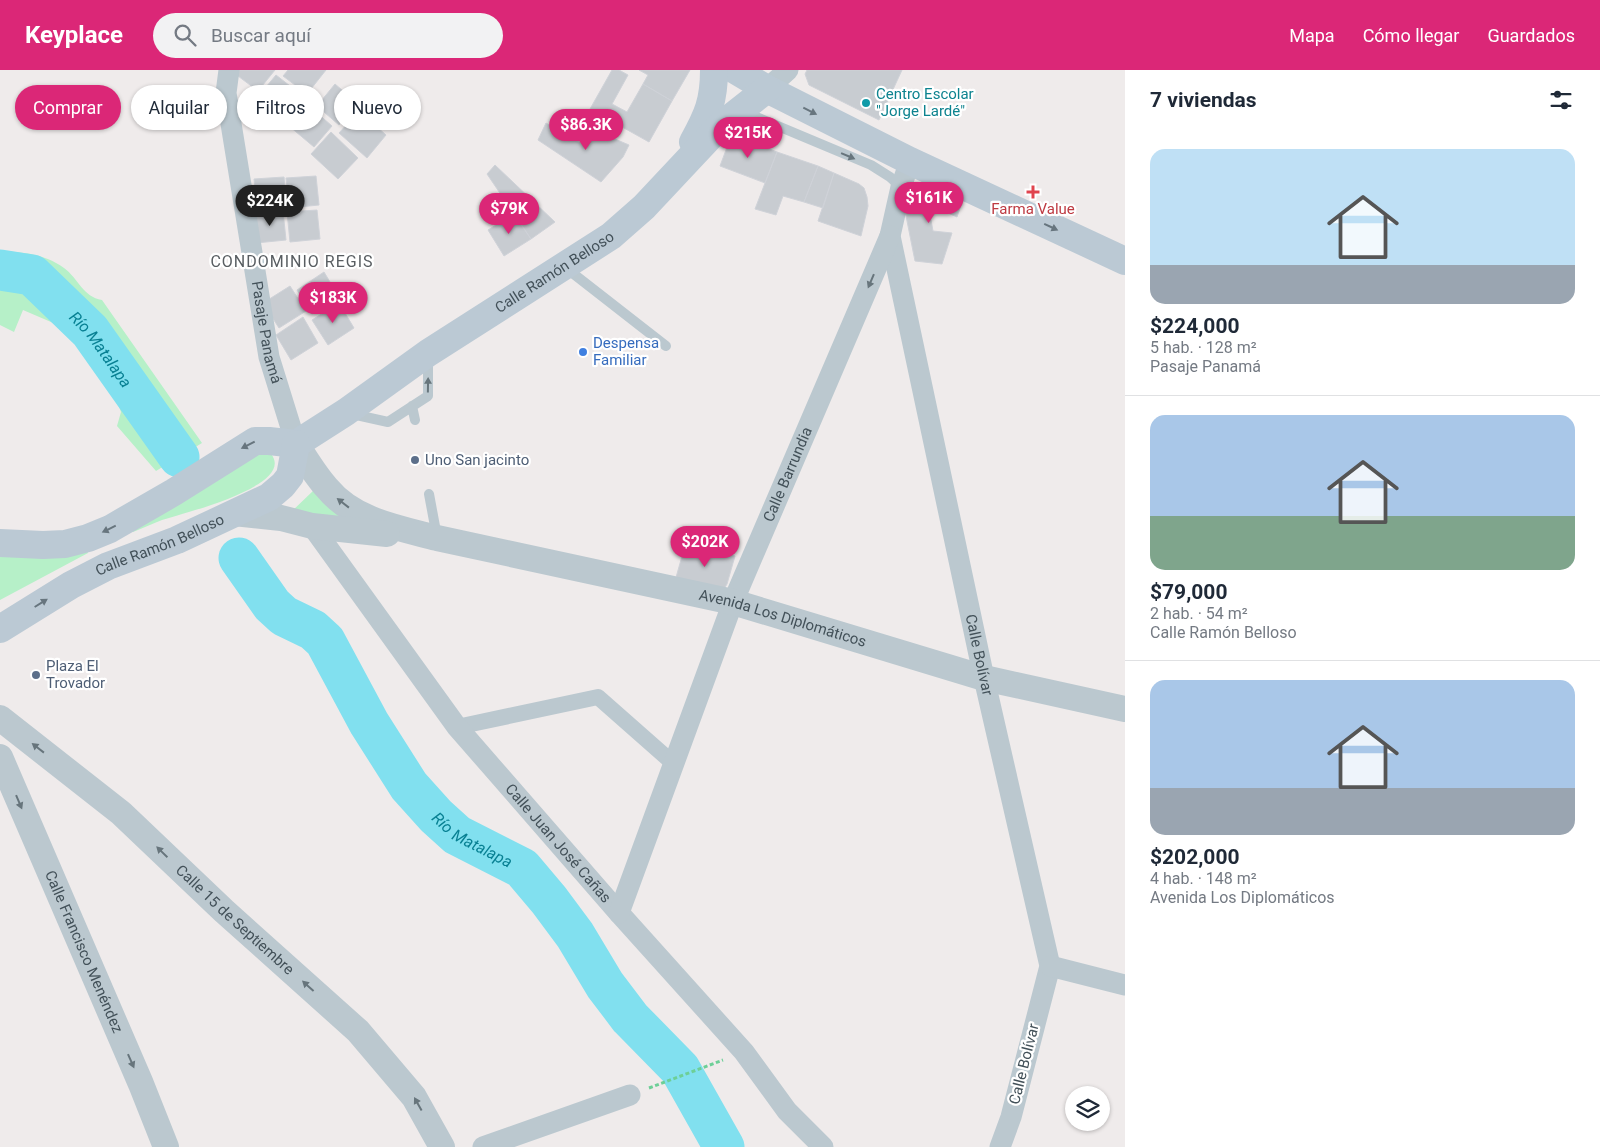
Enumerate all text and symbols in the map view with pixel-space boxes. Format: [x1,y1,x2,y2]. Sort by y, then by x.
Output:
search box [153,13,503,58]
text: Keyplace [25,21,123,49]
icon: search [171,21,199,49]
text: Buscar aquí [211,24,311,47]
text: Mapa [1289,25,1335,46]
text: Cómo llegar [1363,25,1459,46]
text: Guardados [1487,25,1575,46]
chip: Comprar [15,85,121,130]
chip: Alquilar [131,85,227,130]
chip: Filtros [237,85,324,130]
chip: Nuevo [334,85,421,130]
place label: Centro Escolar "Jorge Lardé" [876,85,974,120]
icon: filters [1547,86,1575,114]
text: 7 viviendas [1150,88,1257,112]
marker: Centro Escolar "Jorge Lardé" [860,97,872,109]
one-way arrow [803,107,817,115]
pin: $86.3K [545,108,627,151]
text: $86.3K [560,115,612,134]
pin: $215K [713,116,783,159]
text: $215K [725,123,771,142]
one-way arrow [841,152,855,160]
pin: $161K [894,182,964,224]
icon: home [1318,182,1408,272]
pin: $224K [235,184,305,227]
marker: Farma Value [1027,186,1039,198]
text: $161K [906,188,952,207]
text: $224K [247,191,293,210]
pin: $79K [479,192,539,235]
text: $79K [490,199,528,218]
place label: Farma Value [991,200,1075,218]
one-way arrow [1044,223,1058,231]
street label: Calle Ramón Belloso [492,227,617,317]
district label: CONDOMINIO REGIS [210,252,374,271]
one-way arrow [866,274,874,288]
street label: Pasaje Panamá [248,280,286,386]
pin: $183K [298,282,368,324]
text: $183K [310,288,356,307]
water label: Río Matalapa [66,307,136,391]
text: $224,000 [1150,314,1240,338]
place label: Despensa Familiar [593,334,659,369]
text: 5 hab. · 128 m² [1150,338,1257,357]
marker: Despensa Familiar [577,346,589,358]
text: Pasaje Panamá [1150,357,1261,376]
one-way arrow [424,377,432,393]
street label: Calle Barrundia [759,424,816,525]
one-way arrow [241,441,255,449]
icon: home [1318,447,1408,537]
place label: Uno San jacinto [425,451,529,469]
marker: Uno San jacinto [409,454,421,466]
one-way arrow [337,498,350,509]
street label: Calle Ramón Belloso [92,510,227,580]
one-way arrow [102,525,116,533]
pin: $202K [670,526,740,568]
text: $202K [682,532,728,551]
text: $79,000 [1150,580,1227,604]
street label: Avenida Los Diplomáticos [697,586,868,651]
one-way arrow [35,598,48,608]
text: 2 hab. · 54 m² [1150,604,1248,623]
street label: Calle Bolívar [962,613,997,697]
text: Calle Ramón Belloso [1150,623,1297,642]
place label: Plaza El Trovador [46,657,105,692]
marker: Plaza El Trovador [30,669,42,681]
icon: home [1318,712,1408,802]
one-way arrow [32,742,45,753]
street label: Calle Juan José Cañas [501,780,615,907]
one-way arrow [16,795,24,809]
water label: Río Matalapa [428,808,516,871]
text: $202,000 [1150,845,1240,869]
one-way arrow [157,846,169,858]
street label: Calle 15 de Septiembre [172,861,298,978]
street label: Calle Francisco Menéndez [41,868,127,1036]
text: 4 hab. · 148 m² [1150,869,1257,888]
text: Avenida Los Diplomáticos [1150,888,1335,907]
one-way arrow [302,980,314,992]
street label: Calle Bolívar [1005,1022,1043,1106]
one-way arrow [127,1054,135,1068]
map controls [1065,1086,1110,1131]
button: layers [1065,1086,1110,1131]
one-way arrow [414,1097,422,1112]

